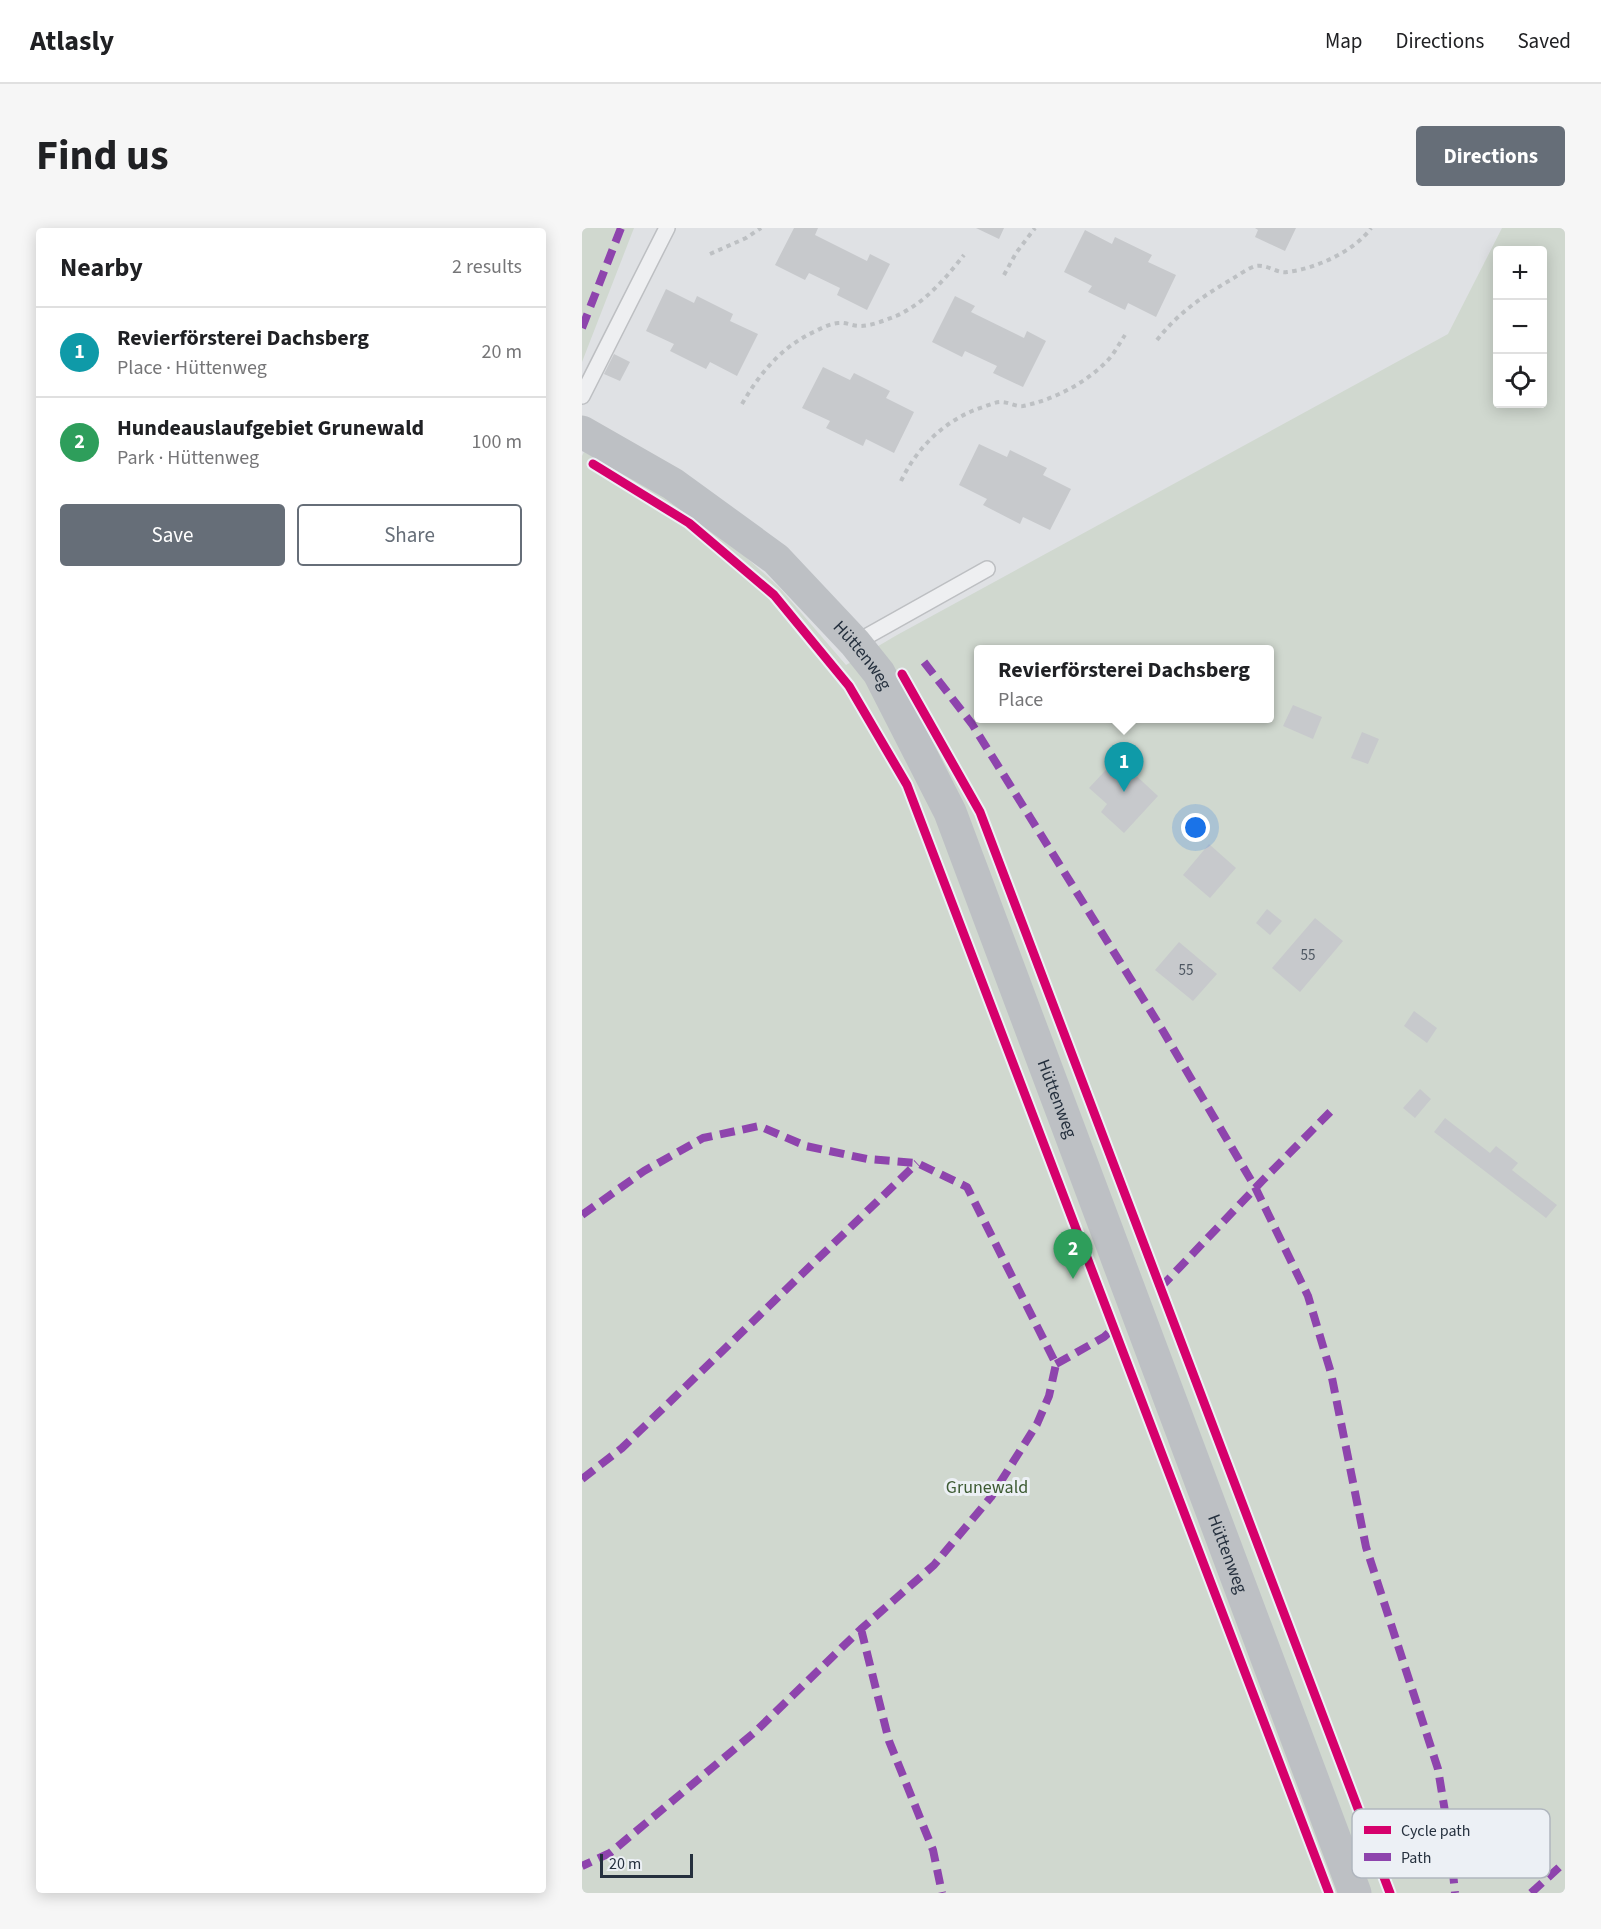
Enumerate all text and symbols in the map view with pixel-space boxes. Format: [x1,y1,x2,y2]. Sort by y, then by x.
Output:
text: Atlasly [30,21,114,61]
text: Map [1325,26,1363,56]
text: Directions [1396,26,1484,56]
text: Saved [1517,26,1571,56]
text: Find us [36,126,169,186]
button: Directions [1416,126,1565,186]
map controls [1493,246,1547,408]
button: + [1493,246,1547,300]
text: Nearby [60,249,143,286]
text: 2 results [452,253,522,281]
button: − [1493,300,1547,354]
text: Revierförsterei Dachsberg [117,322,369,354]
text: 1 [74,338,85,366]
text: 20 m [482,338,522,366]
text: Place · Hüttenweg [117,354,267,382]
button: locate [1493,354,1547,408]
text: Hundeauslaufgebiet Grunewald [117,412,424,444]
text: 2 [74,428,85,456]
text: 100 m [472,428,522,456]
text: Park · Hüttenweg [117,444,259,472]
button: Save [60,504,285,566]
button: Share [297,504,522,566]
street label: Hüttenweg [827,615,898,694]
popup [974,645,1274,723]
text: Revierförsterei Dachsberg [998,654,1250,686]
text: Place [998,686,1043,714]
pin: 1 [1104,742,1144,792]
your location [1181,813,1210,842]
house number: 55 [1301,945,1315,966]
house number: 55 [1179,960,1193,981]
street label: Hüttenweg [1031,1055,1084,1142]
pin: 2 [1054,1230,1092,1279]
park label: Grunewald [946,1475,1028,1500]
street label: Hüttenweg [1202,1511,1254,1597]
legend [1352,1809,1550,1878]
text: Cycle path [1401,1820,1470,1842]
text: Path [1401,1847,1431,1869]
scale bar [600,1851,693,1878]
text: 20 m [609,1853,641,1875]

